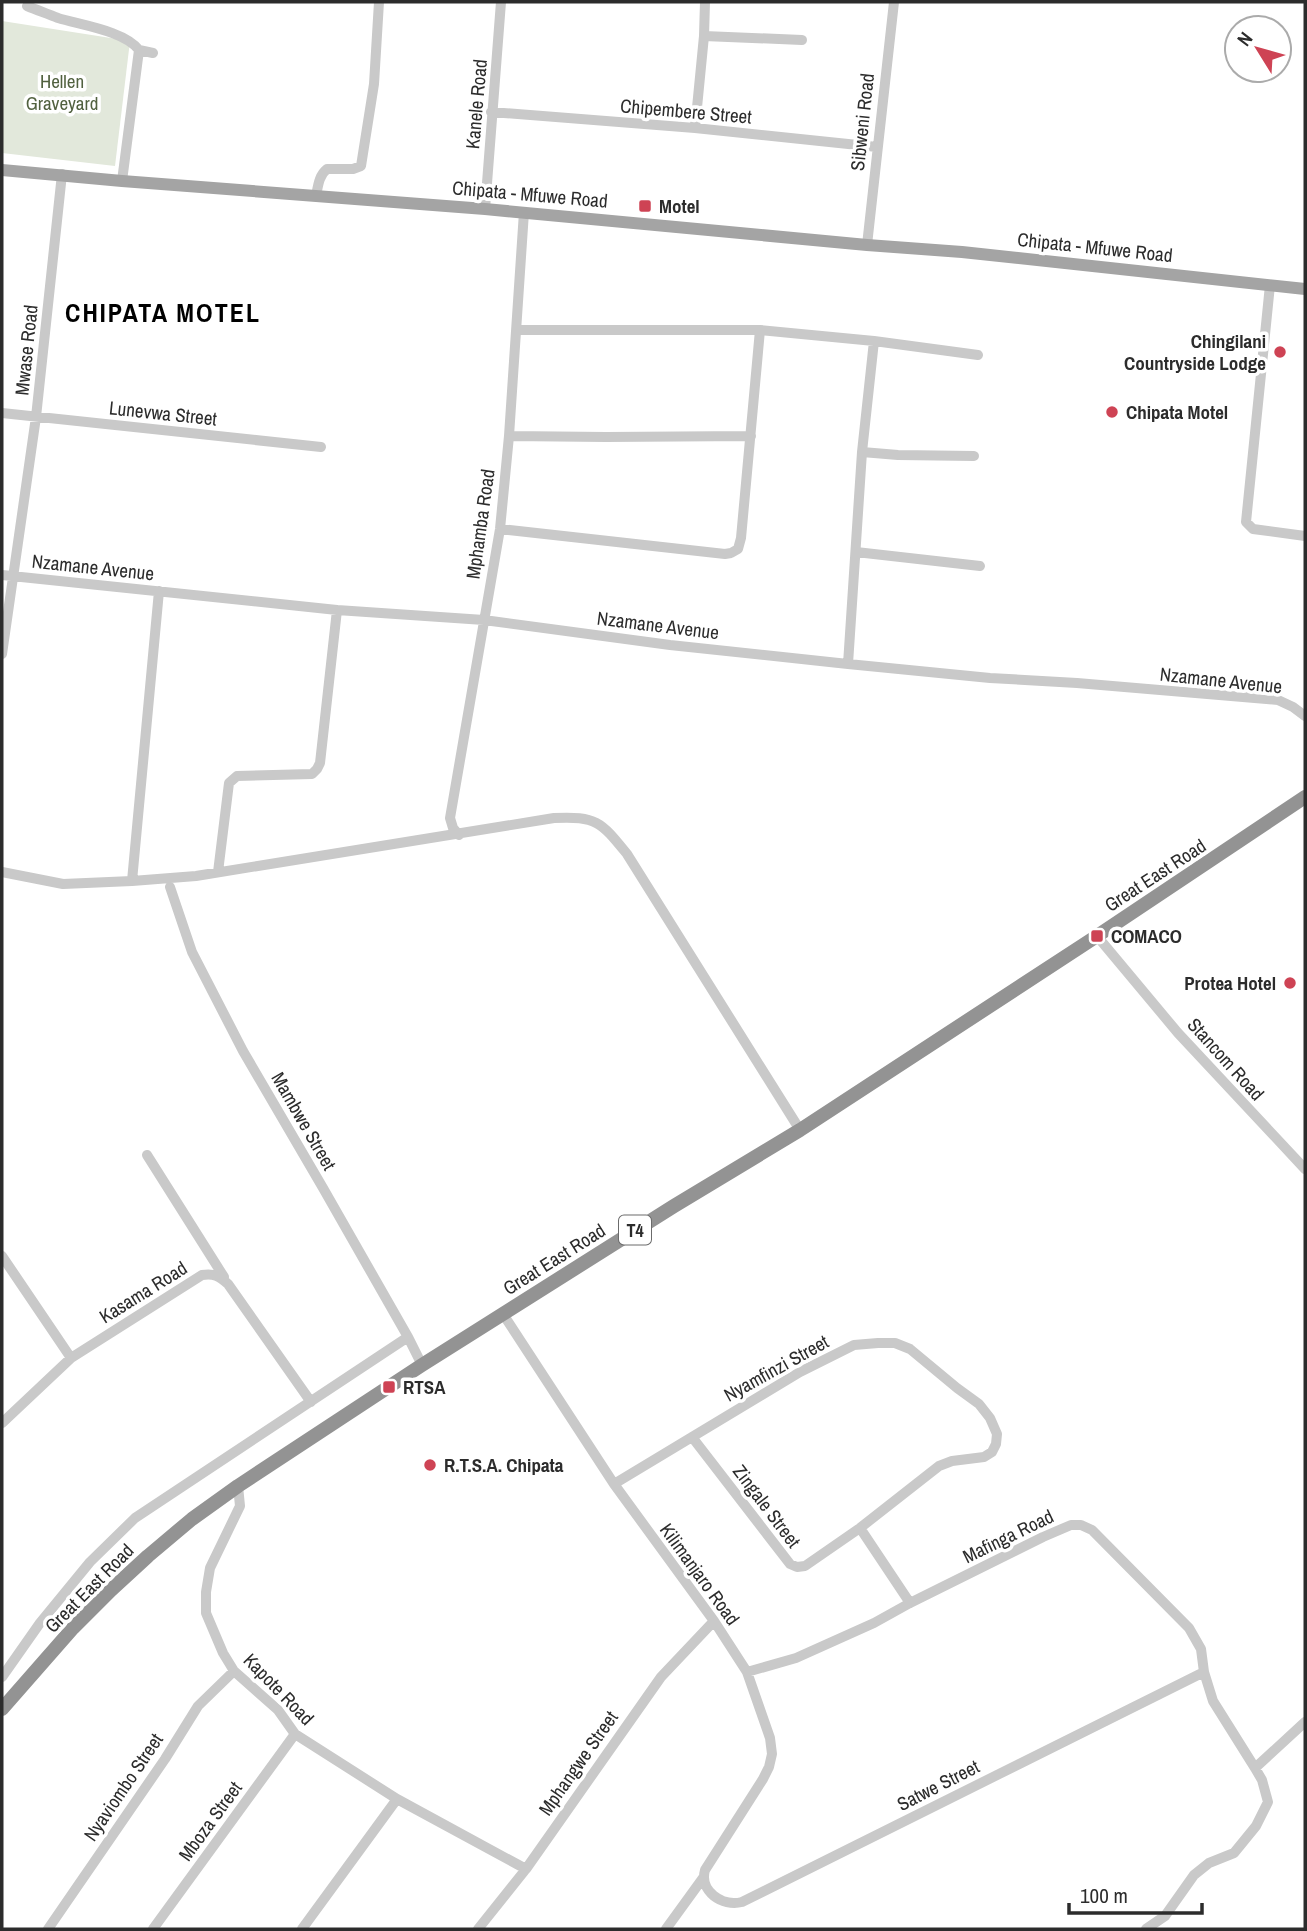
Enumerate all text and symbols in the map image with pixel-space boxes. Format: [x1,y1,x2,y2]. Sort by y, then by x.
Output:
north arrow [1223,14,1293,84]
text: N [1231,26,1258,51]
street label: Kanele Road [459,58,493,150]
park label: Hellen Graveyard [26,68,98,116]
street label: Sibweni Road [844,72,880,172]
street label: Chipembere Street [619,92,753,130]
street label: Chipata - Mfuwe Road [451,174,609,214]
place label: Motel [659,193,700,219]
marker: Motel [637,198,653,214]
street label: Chipata - Mfuwe Road [1016,226,1174,268]
district label: CHIPATA MOTEL [65,295,261,330]
street label: Mwase Road [8,303,44,397]
place label: Chingilani Countryside Lodge [1124,328,1266,376]
marker: Chingilani Countryside Lodge [1272,344,1288,360]
street label: Lunevwa Street [108,394,219,432]
place label: Chipata Motel [1126,399,1228,425]
marker: Chipata Motel [1104,404,1120,420]
street label: Mphamba Road [459,467,501,581]
street label: Nzamane Avenue [31,548,155,586]
street label: Nzamane Avenue [596,605,720,645]
street label: Nzamane Avenue [1159,661,1283,699]
street label: Great East Road [1099,832,1211,918]
place label: COMACO [1111,923,1182,949]
marker: COMACO [1089,928,1105,944]
place label: Protea Hotel [1184,970,1276,996]
marker: Protea Hotel [1282,975,1298,991]
street label: Stancom Road [1182,1012,1270,1106]
street label: Mambwe Street [265,1067,343,1175]
road number: T4 [619,1216,651,1245]
street label: Great East Road [498,1217,610,1301]
street label: Kasama Road [94,1255,192,1329]
street label: Nyamfinzi Street [719,1328,834,1408]
place label: RTSA [403,1374,446,1400]
marker: RTSA [381,1379,397,1395]
place label: R.T.S.A. Chipata [444,1452,564,1478]
marker: R.T.S.A. Chipata [422,1457,438,1473]
street label: Zingale Street [727,1459,807,1553]
street label: Mafinga Road [958,1503,1058,1569]
street label: Kilimanjaro Road [654,1518,746,1630]
street label: Great East Road [39,1538,139,1638]
street label: Kapote Road [238,1647,320,1731]
street label: Mphangwe Street [532,1705,624,1820]
street label: Nyaviombo Street [77,1727,169,1846]
street label: Satwe Street [892,1753,984,1817]
street label: Mboza Street [172,1775,248,1866]
scale bar [1069,1871,1202,1915]
text: 100 m [1080,1881,1128,1910]

